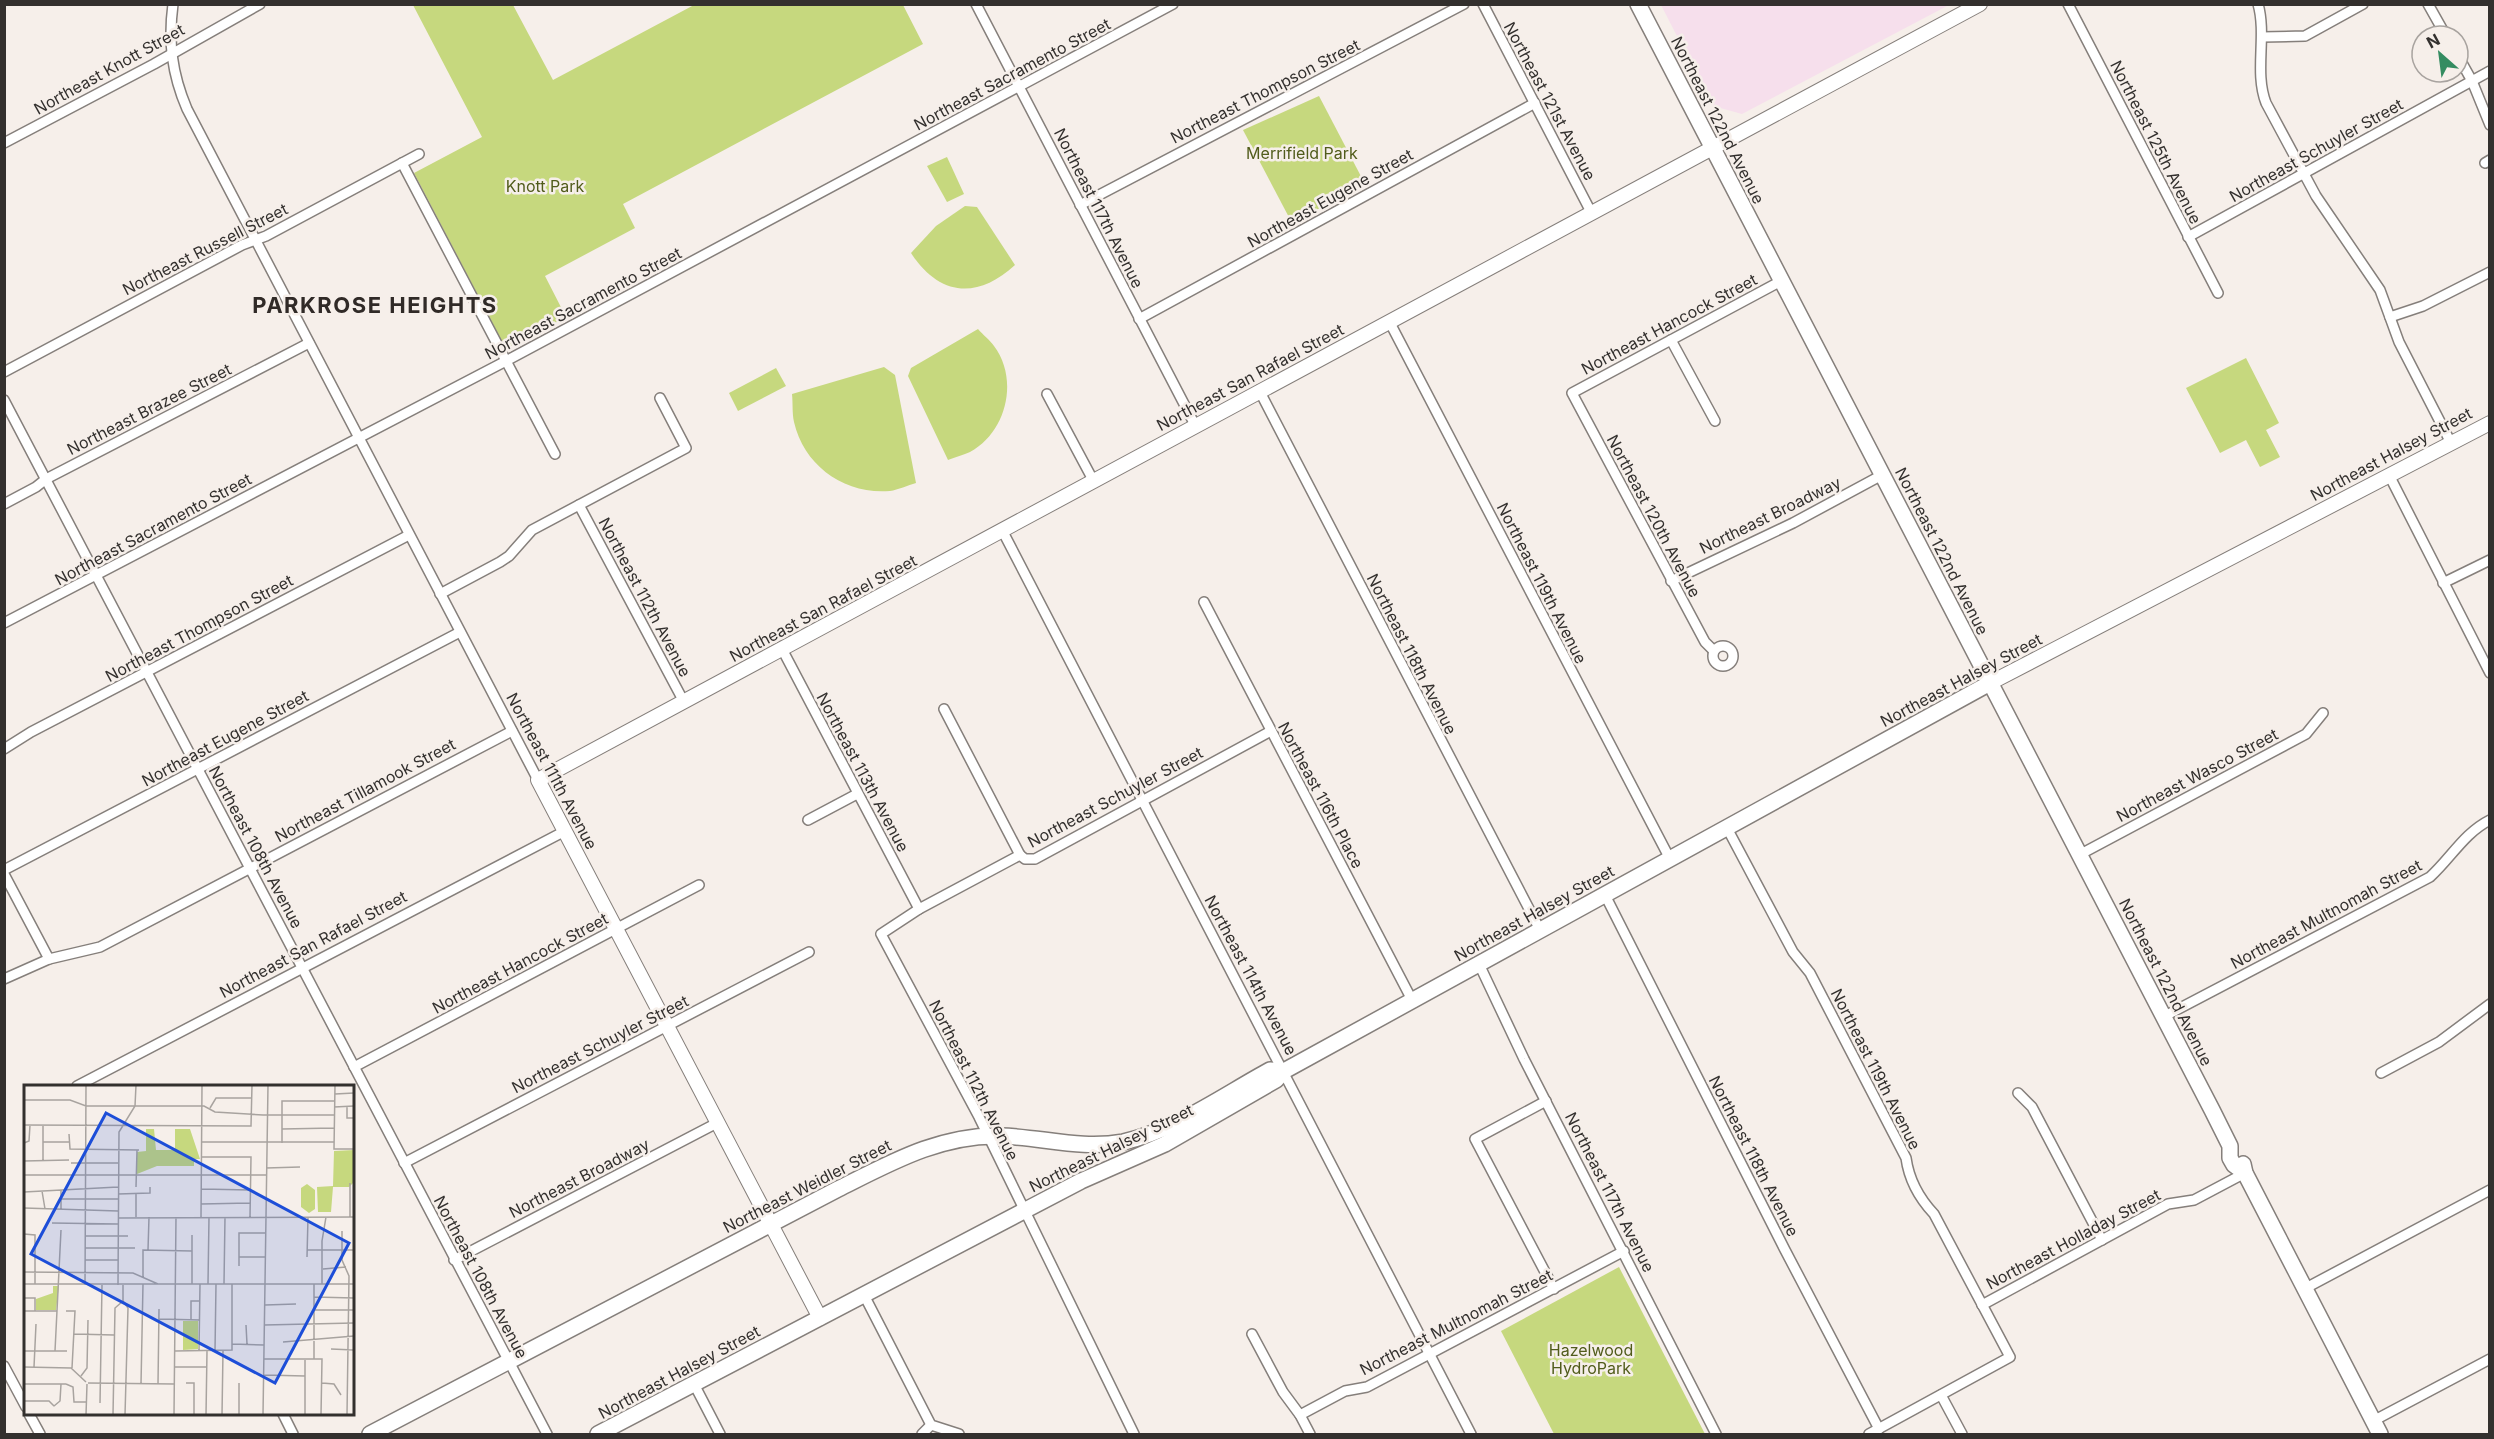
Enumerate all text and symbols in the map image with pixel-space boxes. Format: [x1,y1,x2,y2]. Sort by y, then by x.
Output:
street label: Northeast Sacramento Street [910,14,1114,134]
street label: Northeast 121st Avenue [1500,18,1600,184]
street label: Northeast Knott Street [30,19,188,119]
north arrow [2410,24,2470,84]
text: N [2423,29,2443,52]
street label: Northeast 122nd Avenue [1667,33,1769,207]
street label: Northeast Thompson Street [1167,35,1363,147]
street label: Northeast 125th Avenue [2106,57,2206,227]
street label: Northeast Schuyler Street [2226,94,2406,206]
street label: Northeast 117th Avenue [1050,125,1148,291]
park label: Merrifield Park [1246,143,1358,163]
street label: Northeast Eugene Street [1244,144,1416,252]
park label: Knott Park [506,176,585,196]
street label: Northeast Russell Street [119,199,291,299]
street label: Northeast Sacramento Street [481,243,685,363]
street label: Northeast Hancock Street [1578,269,1760,379]
district label: PARKROSE HEIGHTS [252,292,498,318]
street label: Northeast San Rafael Street [1153,319,1347,435]
street label: Northeast Brazee Street [64,359,234,459]
street label: Northeast Halsey Street [2307,403,2475,505]
street label: Northeast 120th Avenue [1603,431,1705,601]
street label: Northeast 122nd Avenue [1891,464,1993,638]
street label: Northeast Sacramento Street [51,469,255,589]
street label: Northeast Broadway [1696,472,1844,558]
street label: Northeast 119th Avenue [1493,499,1591,667]
street label: Northeast 112th Avenue [595,514,695,680]
street label: Northeast San Rafael Street [726,550,920,666]
street label: Northeast Thompson Street [102,570,296,686]
street label: Northeast 118th Avenue [1363,570,1461,738]
street label: Northeast Halsey Street [1877,629,2045,731]
street label: Northeast Eugene Street [138,686,312,790]
street label: Northeast 111th Avenue [502,689,602,853]
street label: Northeast 113th Avenue [812,689,914,855]
street label: Northeast 116th Place [1274,718,1368,872]
street label: Northeast Wasco Street [2113,724,2281,826]
street label: Northeast Tillamook Street [271,734,459,846]
street label: Northeast Schuyler Street [1024,742,1206,852]
street label: Northeast 108th Avenue [205,762,307,932]
street label: Northeast Multnomah Street [2227,855,2425,973]
street label: Northeast Halsey Street [1450,861,1618,965]
street label: Northeast San Rafael Street [216,886,410,1002]
street label: Northeast 114th Avenue [1200,892,1302,1058]
street label: Northeast 122nd Avenue [2115,895,2217,1069]
street label: Northeast Hancock Street [429,908,611,1018]
street label: Northeast 119th Avenue [1827,985,1925,1153]
street label: Northeast Schuyler Street [508,991,692,1097]
street label: Northeast 112th Avenue [925,996,1023,1164]
street label: Northeast 118th Avenue [1705,1072,1803,1240]
inset map [24,1085,354,1415]
street label: Northeast Halsey Street [1026,1100,1196,1196]
street label: Northeast 117th Avenue [1561,1109,1659,1275]
street label: Northeast Broadway [505,1134,653,1222]
street label: Northeast Weidler Street [720,1135,894,1237]
street label: Northeast Holladay Street [1982,1184,2164,1294]
street label: Northeast 108th Avenue [430,1192,532,1362]
street label: Northeast Multnomah Street [1356,1265,1556,1379]
street label: Northeast Halsey Street [595,1321,763,1423]
park label: Hazelwood HydroPark [1549,1340,1633,1378]

